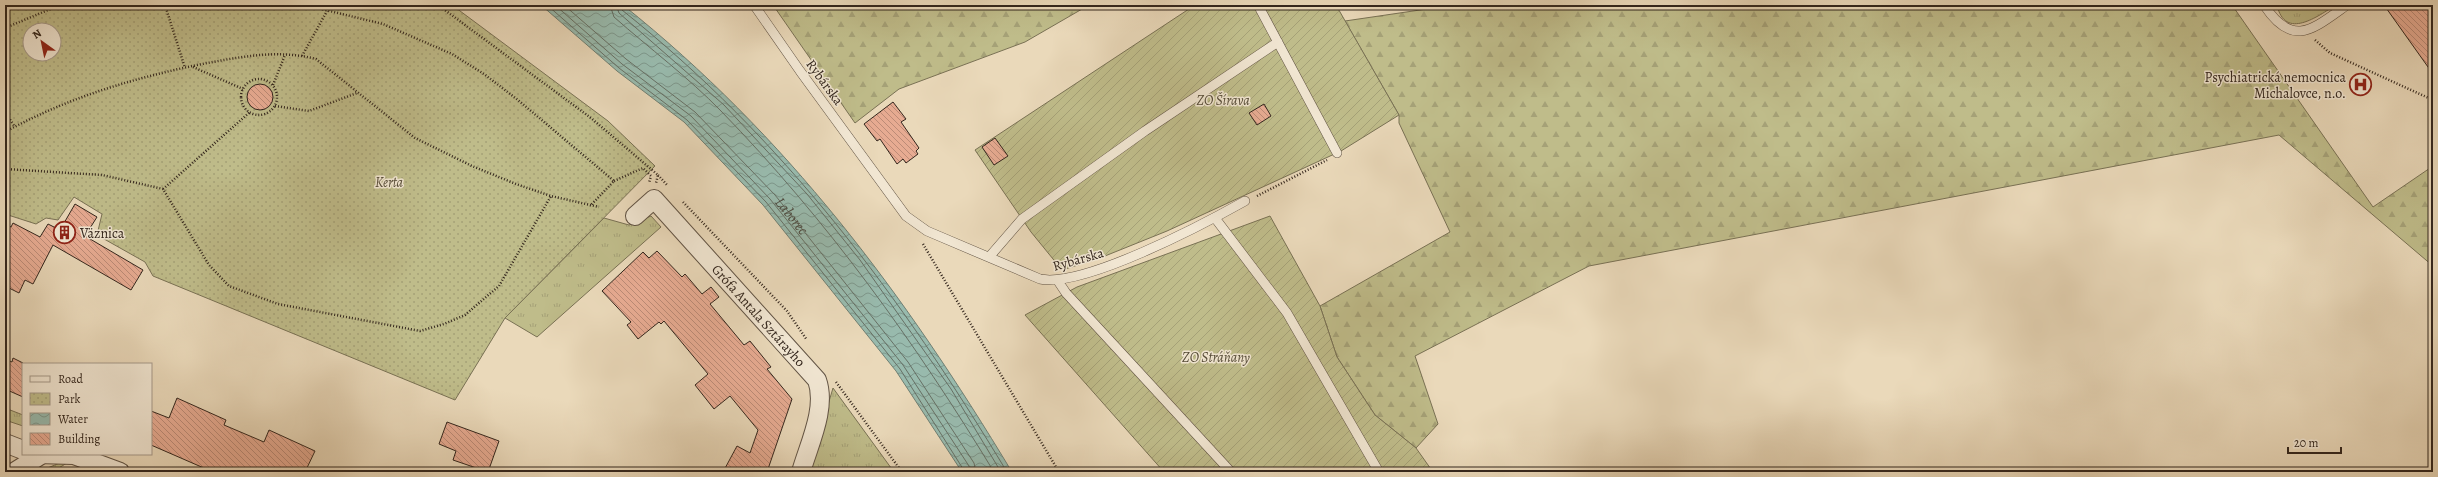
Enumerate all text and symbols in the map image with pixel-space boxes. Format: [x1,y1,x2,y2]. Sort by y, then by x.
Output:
north arrow [22,22,62,62]
text: N [29,26,44,43]
street label: Rybárska [802,56,848,109]
place label: Psychiatrická nemocnica Michalovce, n.o. [2204,68,2346,103]
hospital icon: Psychiatrická nemocnica Michalovce, n.o. [2348,72,2374,98]
park label: ZO Šírava [1196,91,1250,110]
park label: Kerta [375,173,404,192]
water label: Laborec [770,193,813,239]
building icon: Väznica [52,220,78,246]
place label: Väznica [79,224,125,243]
street label: Rybárska [1050,243,1106,276]
street label: Grófa Antala Sztárayho [707,260,810,371]
park label: ZO Stráňany [1182,348,1250,367]
legend [22,363,152,455]
text: Road [58,371,84,387]
text: Park [58,391,81,407]
text: Water [57,411,88,427]
scale bar [2288,429,2341,455]
text: Building [58,431,100,447]
text: 20 m [2294,435,2318,451]

